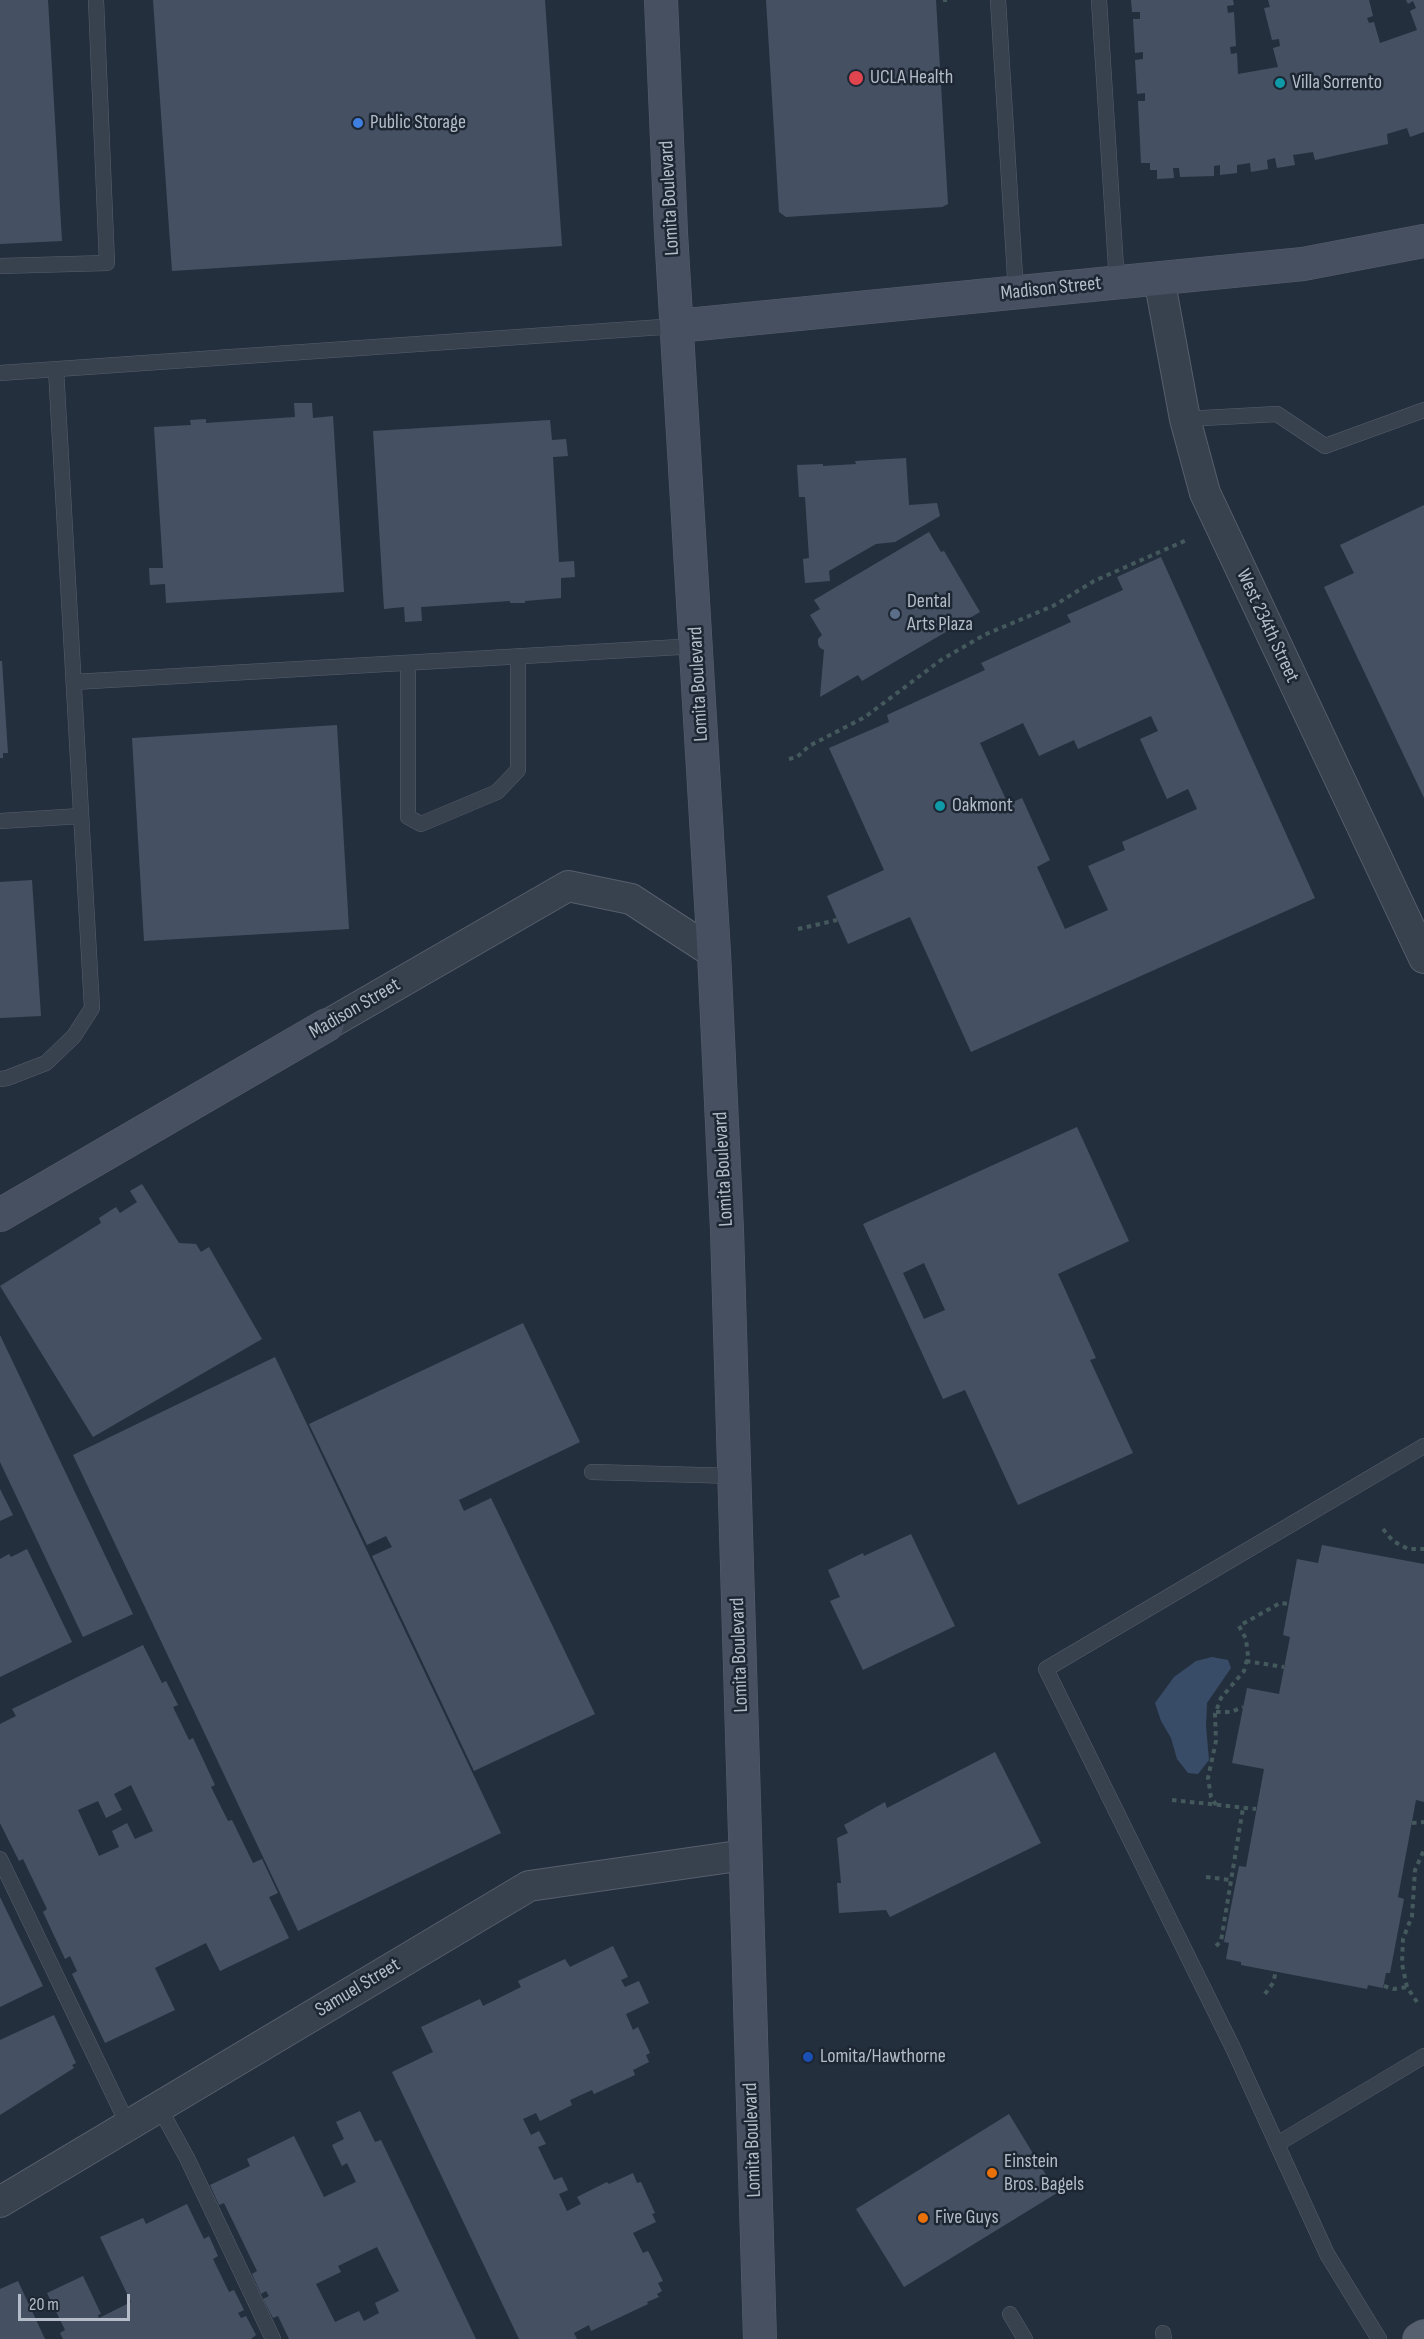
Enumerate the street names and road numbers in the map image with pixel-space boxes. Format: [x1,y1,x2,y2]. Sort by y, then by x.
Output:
street label: Lomita Boulevard [655,140,685,256]
street label: Madison Street [999,272,1103,306]
street label: West 234th Street [1230,566,1304,686]
street label: Lomita Boulevard [684,626,714,742]
street label: Madison Street [305,973,405,1045]
street label: Lomita Boulevard [709,1111,739,1227]
street label: Lomita Boulevard [726,1597,754,1713]
street label: Samuel Street [311,1953,405,2023]
street label: Lomita Boulevard [739,2082,767,2198]

